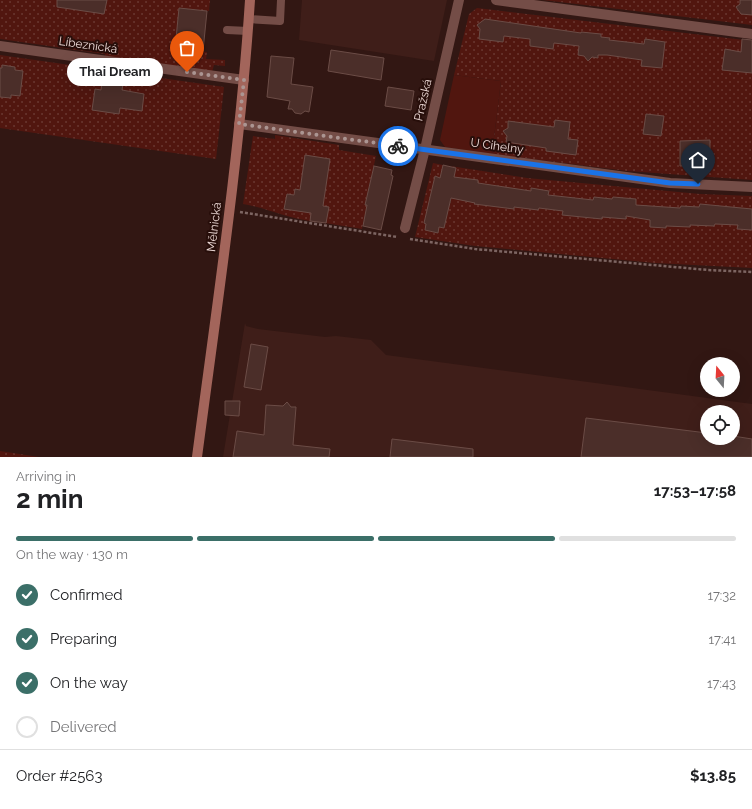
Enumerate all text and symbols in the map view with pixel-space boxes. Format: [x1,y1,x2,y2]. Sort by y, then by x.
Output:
pin [170,31,204,72]
street label: Líbeznická [58,34,118,56]
icon: bag [176,37,198,59]
callout: Thai Dream [67,58,163,86]
text: Thai Dream [79,64,151,79]
street label: Pražská [411,78,435,122]
courier [378,126,418,166]
icon: bike [387,135,409,157]
street label: U Cihelny [469,135,525,157]
pin [681,143,715,184]
icon: home [687,149,709,171]
street label: Mělnická [204,201,224,253]
north arrow [700,357,740,397]
map controls [700,357,740,445]
button: locate [700,405,740,445]
text: Arriving in [16,469,76,484]
text: 17:53–17:58 [654,482,736,500]
text: 2 min [16,484,83,514]
text: On the way · 130 m [16,547,128,562]
icon: check [16,584,38,606]
text: Confirmed [50,586,123,604]
text: 17:32 [707,588,736,603]
icon: check [16,628,38,650]
text: Preparing [50,630,117,648]
text: 17:41 [708,632,736,647]
icon: check [16,672,38,694]
text: On the way [50,674,128,692]
text: 17:43 [707,676,736,691]
text: Delivered [50,718,117,736]
text: Order #2563 [16,767,102,785]
text: $13.85 [690,767,736,785]

